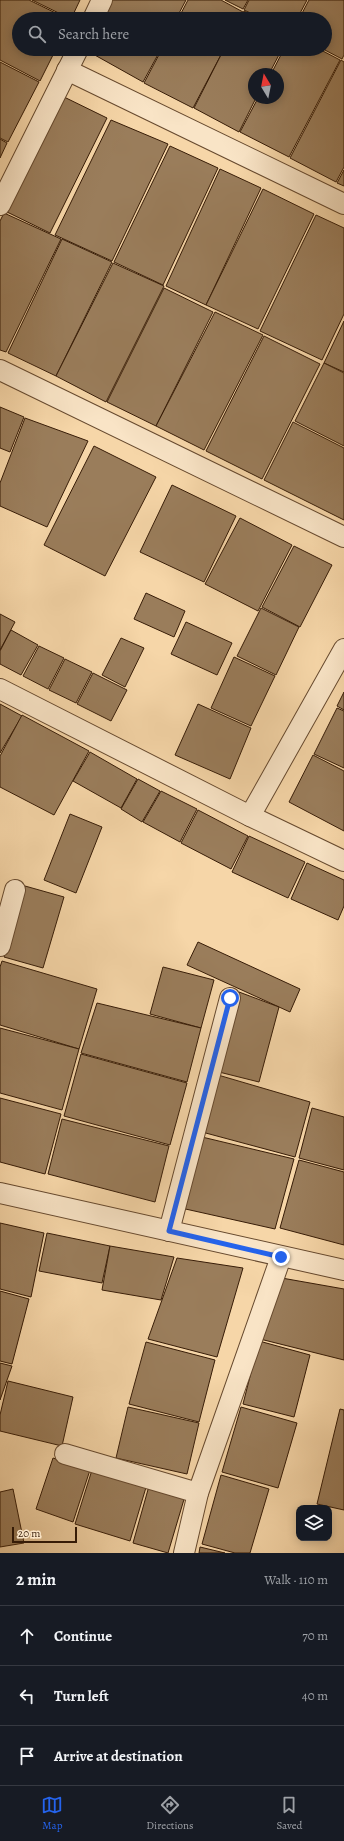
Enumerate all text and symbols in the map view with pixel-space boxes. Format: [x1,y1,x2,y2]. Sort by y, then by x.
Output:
search box [12,12,332,56]
icon: search [26,23,48,45]
text: Search here [58,24,129,44]
north arrow [248,68,284,104]
route start [221,989,239,1007]
route end [272,1248,290,1266]
map controls [296,1505,332,1541]
button: layers [296,1505,332,1541]
scale bar [12,1525,77,1544]
text: 20 m [18,1526,40,1541]
text: 2 min [16,1568,56,1591]
text: Walk · 110 m [264,1571,328,1588]
icon: ahead [16,1625,38,1647]
text: Continue [54,1626,112,1646]
text: 70 m [302,1627,328,1644]
icon: left [16,1685,38,1707]
text: Turn left [54,1686,109,1706]
text: 40 m [302,1687,328,1704]
icon: arrive [16,1745,38,1767]
text: Arrive at destination [54,1746,183,1766]
tab: Map [41,1794,63,1833]
tab: Directions [146,1794,194,1833]
tab: Saved [276,1794,303,1833]

